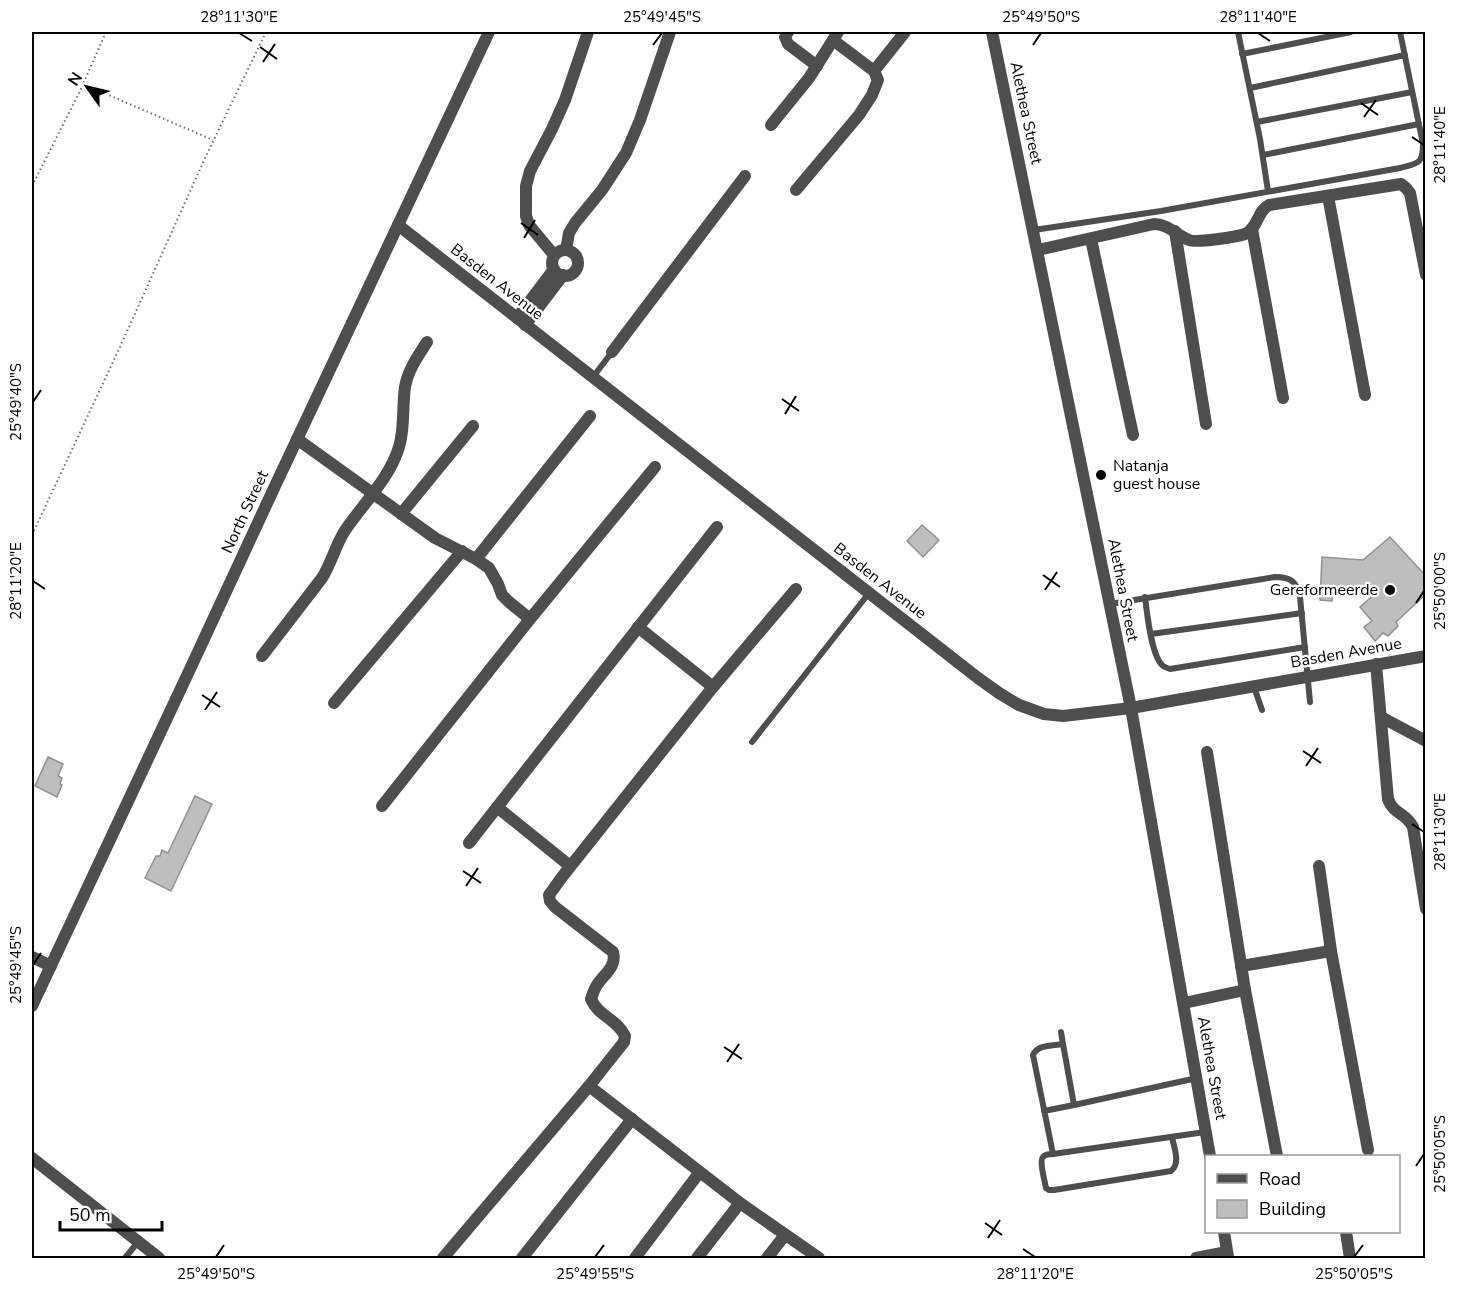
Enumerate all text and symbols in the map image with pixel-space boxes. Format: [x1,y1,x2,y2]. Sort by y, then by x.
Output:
text: 28°11'30"E [200,7,278,27]
text: 25°49'45"S [623,7,701,27]
text: 25°49'50"S [1002,7,1080,27]
text: 28°11'40"E [1219,7,1297,27]
north arrow [57,57,117,117]
street label: Alethea Street [1004,60,1048,167]
text: N [63,68,88,90]
text: 28°11'40"E [1430,106,1450,184]
street label: Basden Avenue [446,239,548,325]
text: 25°49'40"S [6,363,26,441]
place label: Natanja guest house [1113,455,1200,495]
street label: North Street [216,467,274,557]
marker: Natanja guest house [1094,468,1108,482]
street label: Alethea Street [1102,537,1144,644]
street label: Basden Avenue [829,538,931,624]
text: 28°11'20"E [6,542,26,620]
text: 25°50'00"S [1430,552,1450,630]
place label: Gereformeerde [1270,579,1378,601]
marker: Gereformeerde [1383,583,1397,597]
street label: Basden Avenue [1289,632,1403,674]
text: 28°11'30"E [1430,793,1450,871]
text: 25°49'45"S [6,926,26,1004]
street label: Alethea Street [1192,1015,1232,1122]
text: 25°50'05"S [1430,1115,1450,1193]
legend [1205,1155,1400,1233]
text: Road [1259,1167,1301,1191]
scale bar [60,1194,162,1232]
text: Building [1259,1197,1326,1221]
text: 50 m [69,1203,111,1227]
text: 25°49'50"S [177,1264,255,1284]
text: 25°49'55"S [556,1264,634,1284]
text: 28°11'20"E [996,1264,1074,1284]
text: 25°50'05"S [1315,1264,1393,1284]

